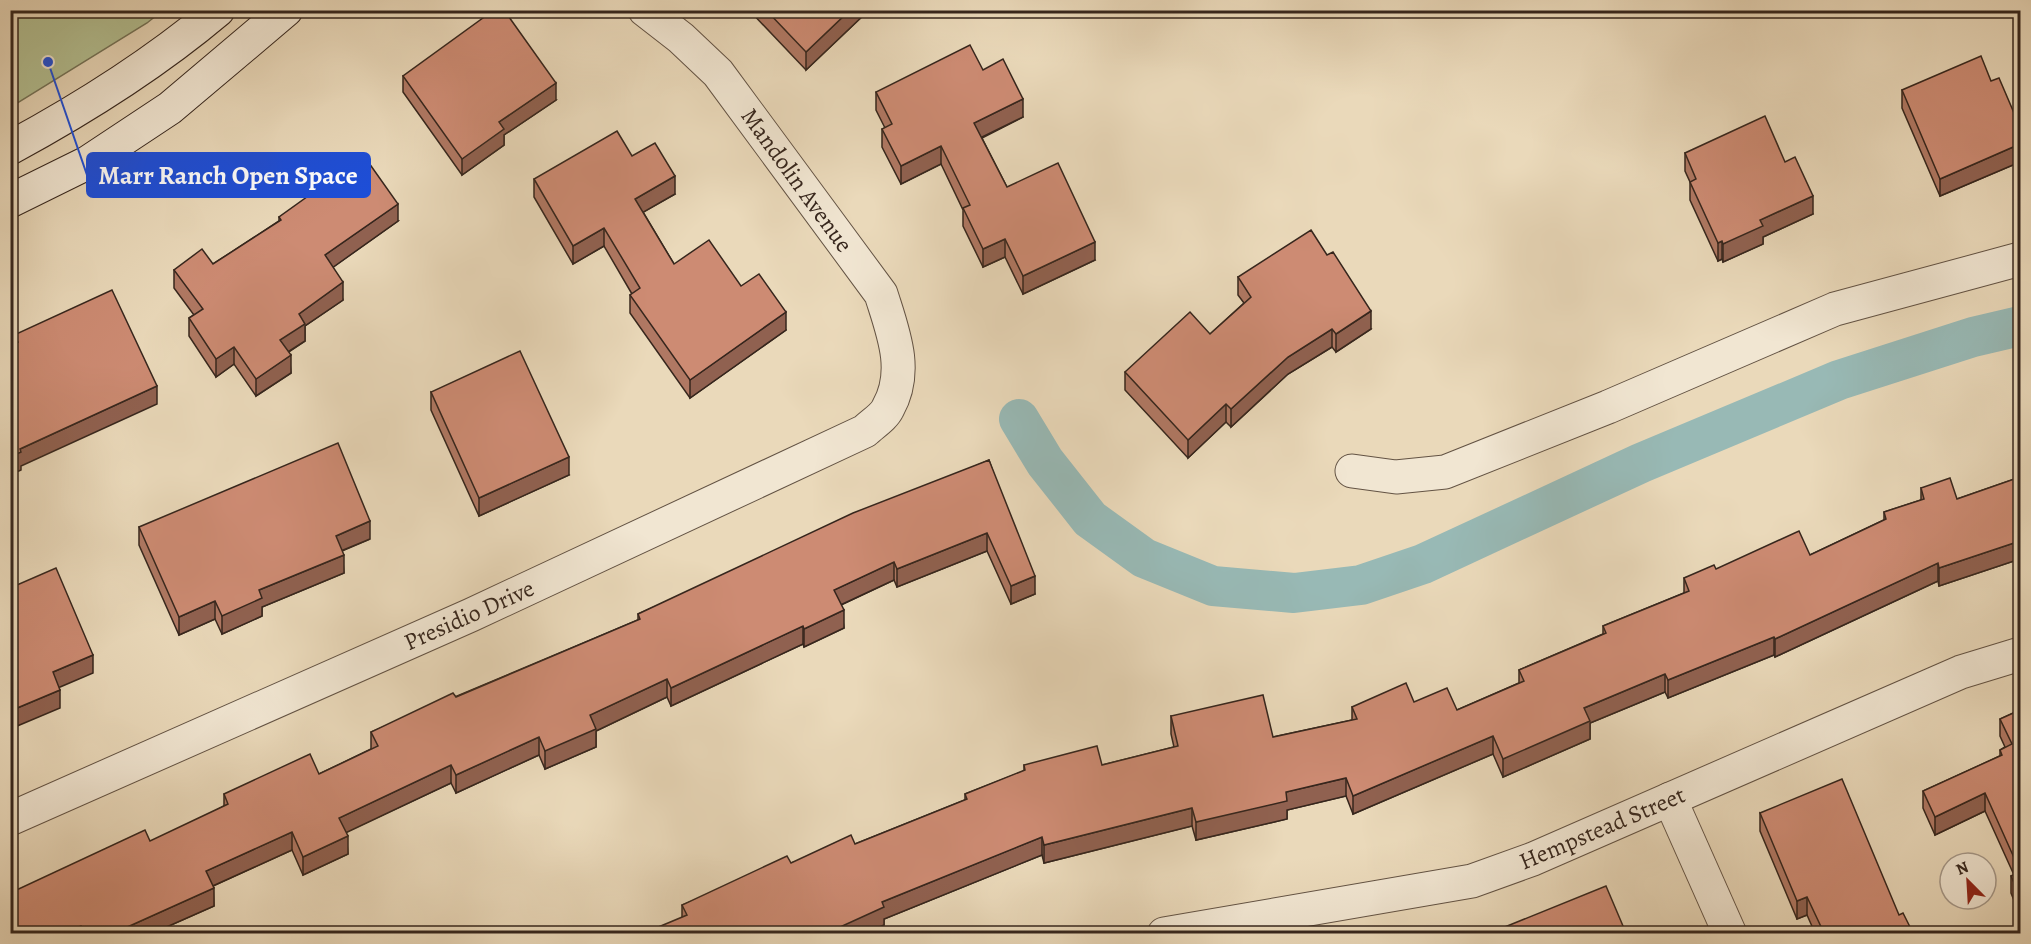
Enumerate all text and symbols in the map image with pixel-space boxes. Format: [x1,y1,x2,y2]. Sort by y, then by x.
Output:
street label: Mandolin Avenue [734,101,860,259]
callout: Marr Ranch Open Space [87,153,370,197]
text: Marr Ranch Open Space [98,158,358,193]
street label: Presidio Drive [399,572,539,658]
street label: Hempstead Street [1514,779,1690,877]
north arrow [1938,851,1998,911]
text: N [1953,856,1972,881]

